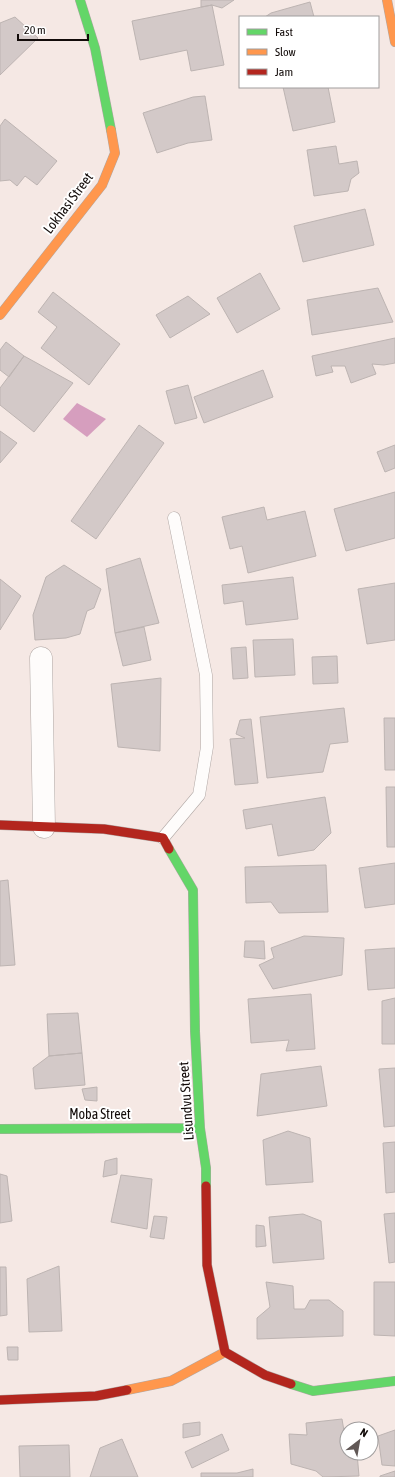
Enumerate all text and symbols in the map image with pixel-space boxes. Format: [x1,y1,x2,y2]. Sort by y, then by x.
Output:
scale bar [18,16,88,42]
legend [239,16,379,88]
text: 20 m [24,23,46,37]
text: Fast [275,25,293,39]
text: Slow [275,45,296,59]
text: Jam [275,65,293,79]
street label: Lokhasi Street [40,169,96,237]
street label: Lisundvu Street [175,1061,197,1141]
street label: Moba Street [69,1106,131,1122]
north arrow [339,1421,379,1461]
text: N [358,1426,370,1439]

